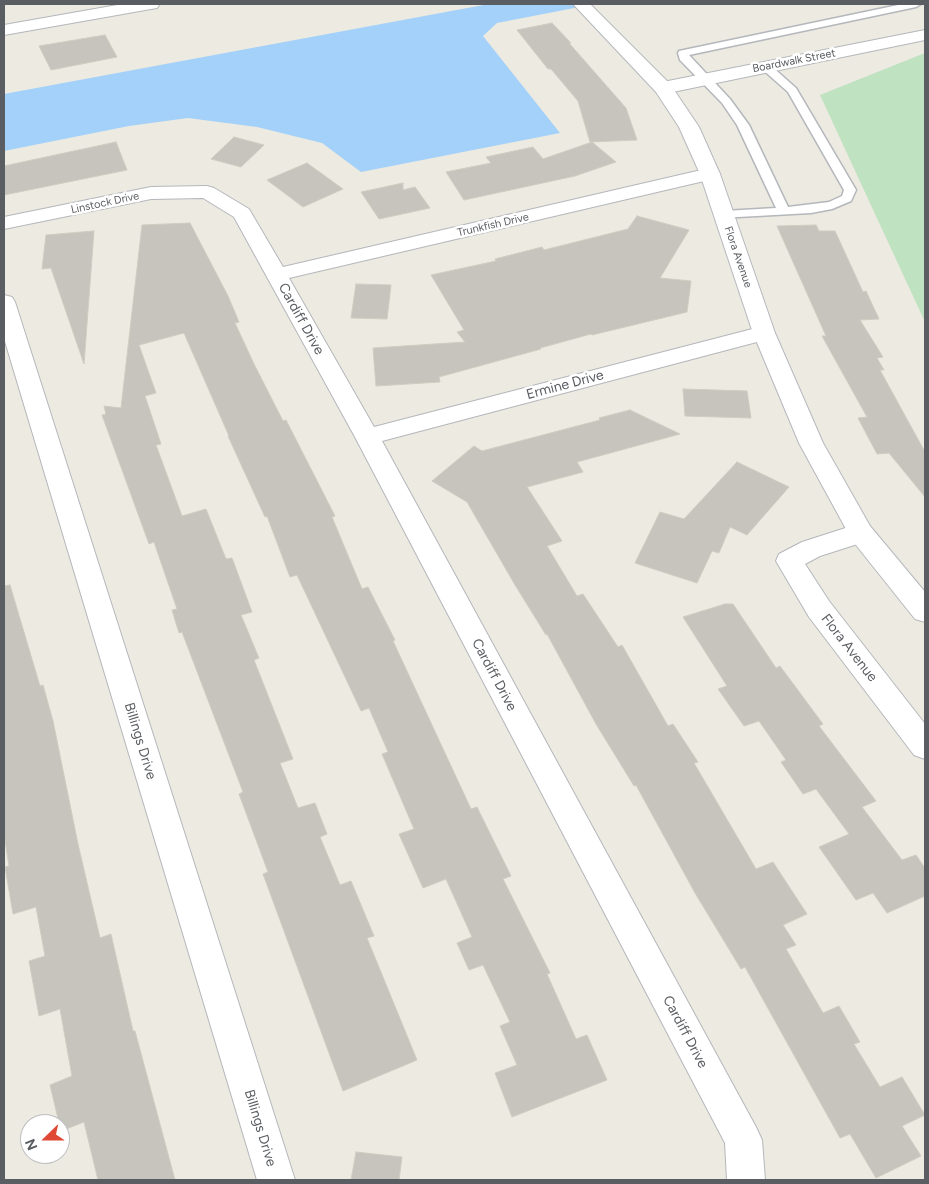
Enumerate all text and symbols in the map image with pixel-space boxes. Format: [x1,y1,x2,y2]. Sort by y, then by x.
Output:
street label: Boardwalk Street [751,46,837,76]
street label: Linstock Drive [70,189,140,217]
street label: Trunkfish Drive [456,210,530,240]
street label: Flora Avenue [721,225,755,289]
street label: Cardiff Drive [274,280,328,358]
street label: Ermine Drive [524,367,606,403]
street label: Flora Avenue [817,611,881,685]
street label: Cardiff Drive [468,636,520,714]
street label: Billings Drive [120,700,160,782]
street label: Cardiff Drive [659,993,711,1071]
street label: Billings Drive [240,1087,280,1169]
north arrow [20,1114,70,1164]
text: N [22,1136,41,1153]

